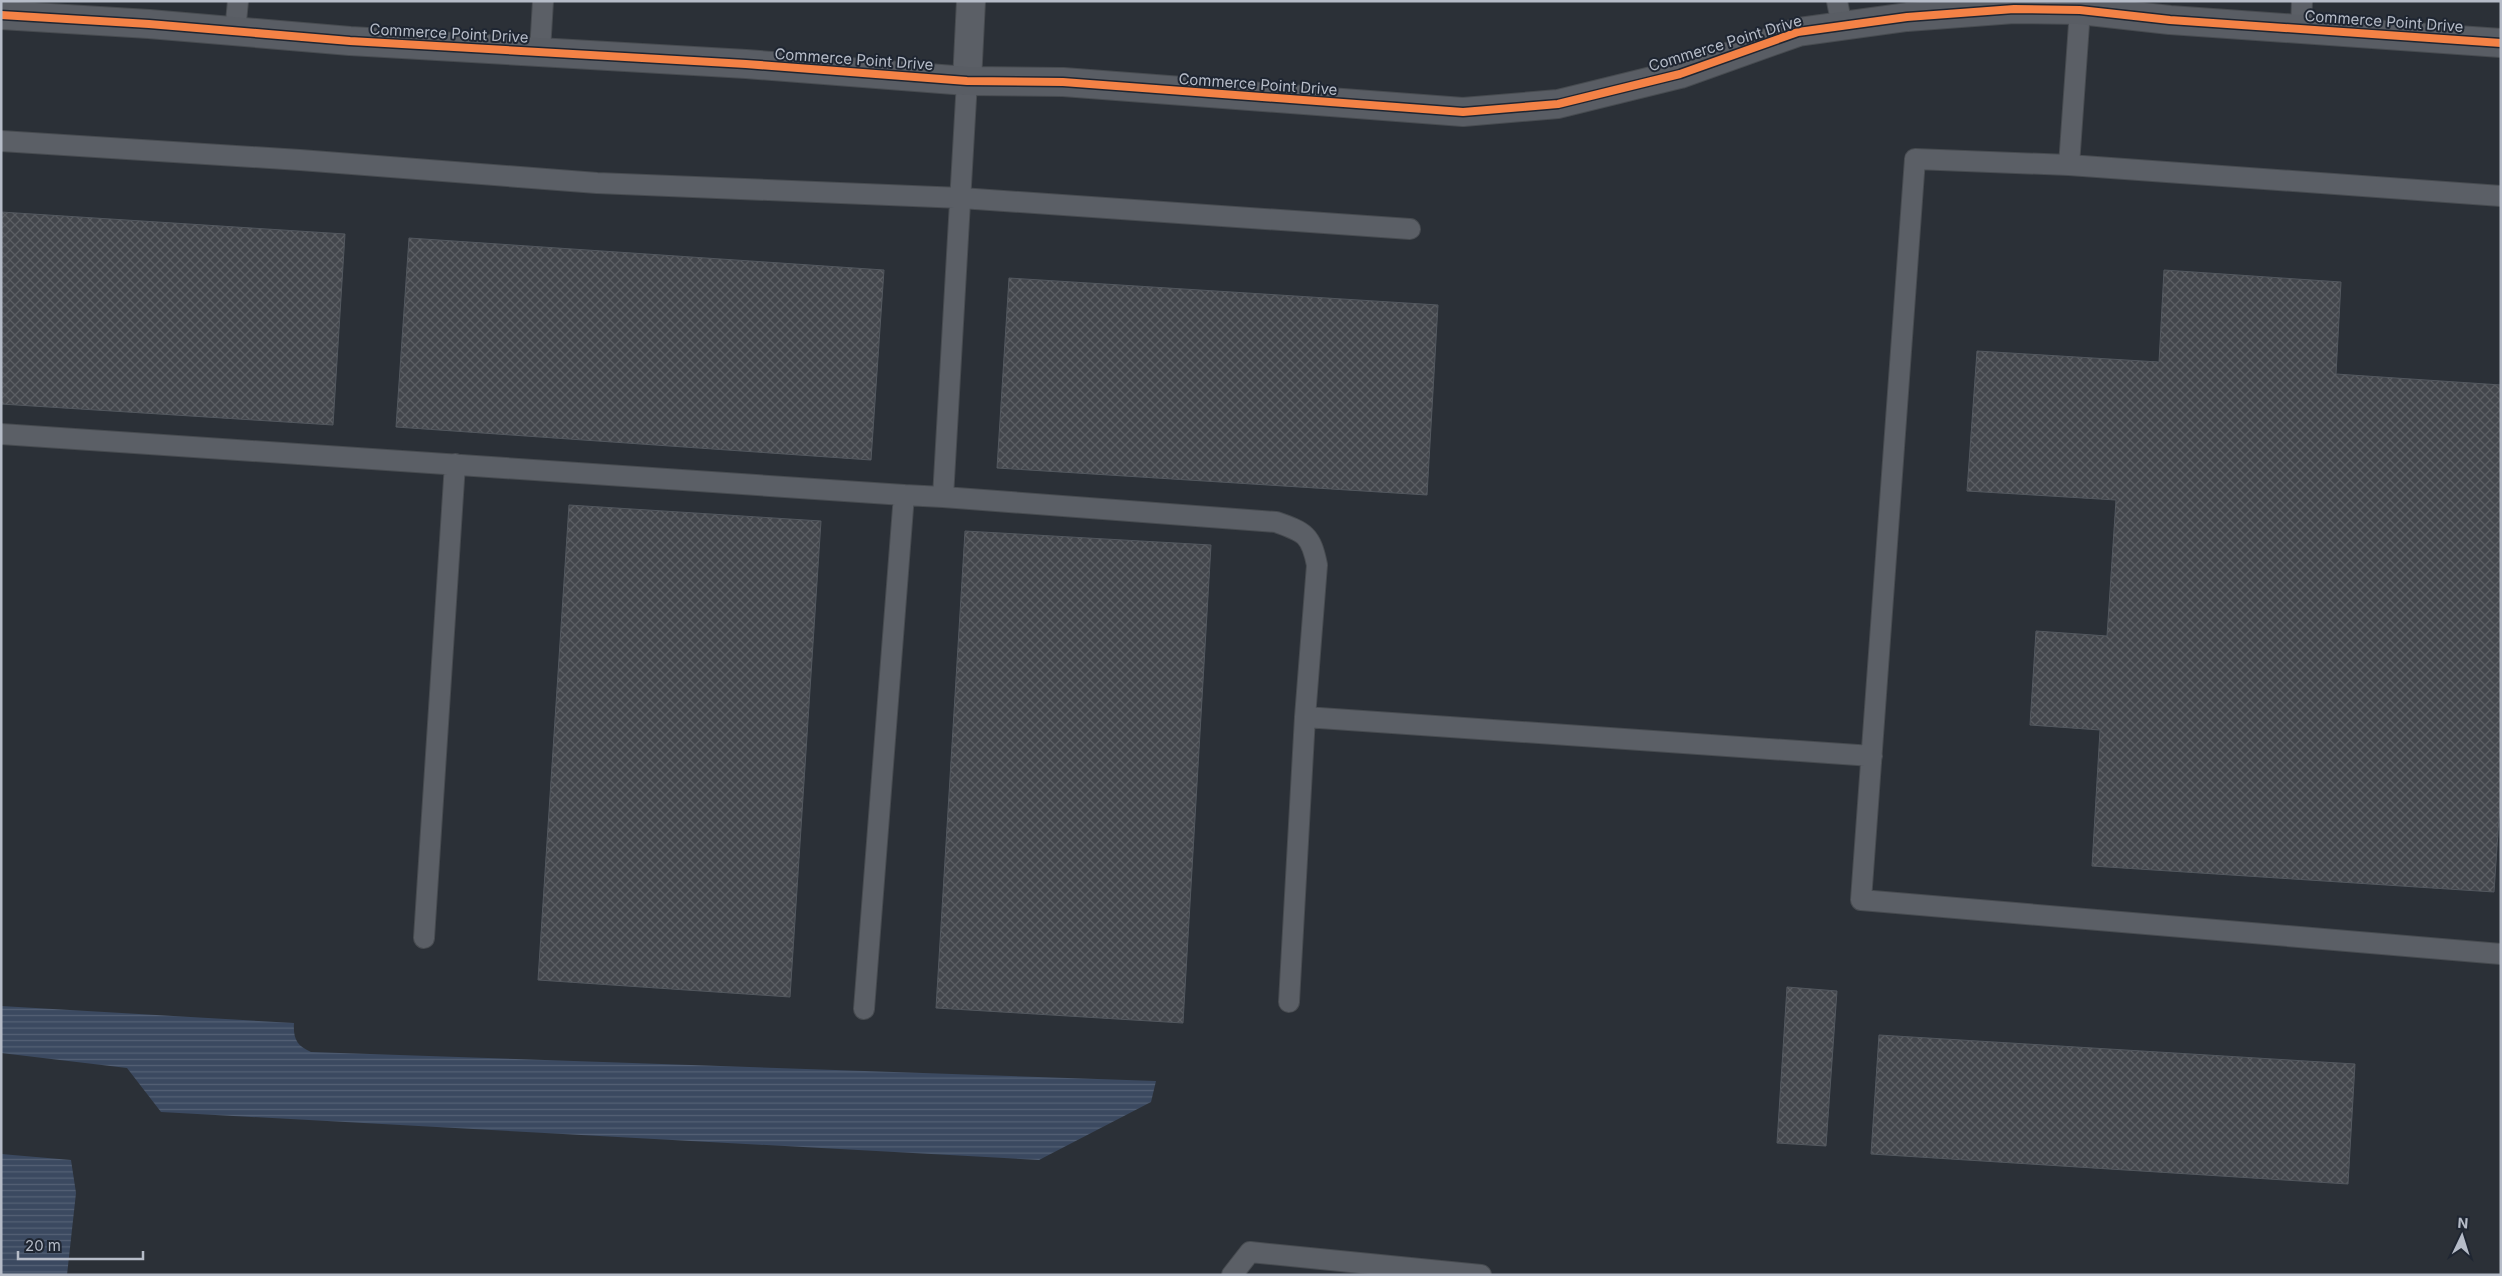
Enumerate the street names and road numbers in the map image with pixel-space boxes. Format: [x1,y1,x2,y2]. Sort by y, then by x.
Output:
street label: Commerce Point Drive [2304,6,2464,36]
street label: Commerce Point Drive [1646,11,1804,75]
street label: Commerce Point Drive [369,19,529,47]
street label: Commerce Point Drive [774,44,934,74]
street label: Commerce Point Drive [1178,69,1338,99]

